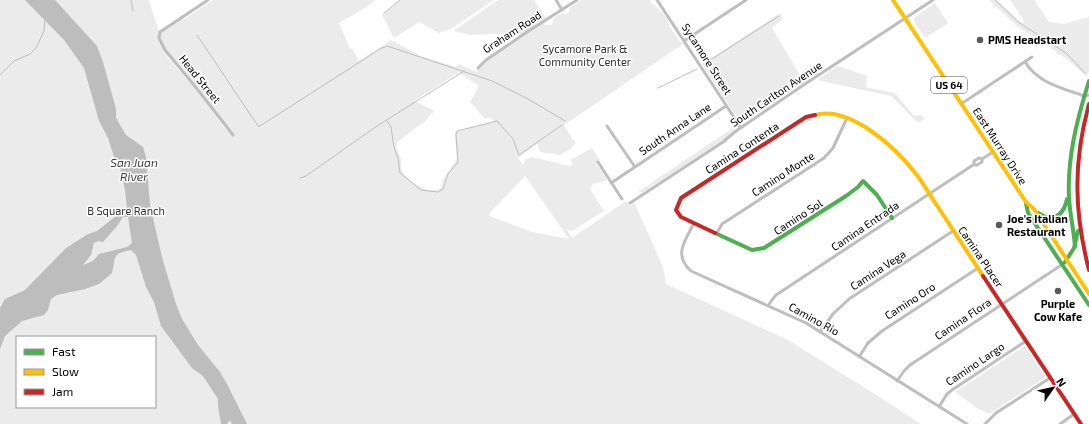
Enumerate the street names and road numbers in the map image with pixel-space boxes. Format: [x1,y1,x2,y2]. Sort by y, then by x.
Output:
street label: Graham Road [480,8,543,55]
street label: Sycamore Street [680,21,735,97]
street label: Head Street [177,52,224,106]
street label: South Carlton Avenue [728,58,824,129]
road number: US 64 [931,77,967,93]
street label: South Anna Lane [636,100,713,157]
street label: East Murray Drive [971,105,1030,187]
street label: Camina Contenta [702,119,781,176]
street label: Camino Monte [749,148,817,199]
street label: Camino Sol [771,196,825,237]
street label: Camina Entrada [828,198,901,253]
street label: Camina Placer [956,224,1007,290]
street label: Camina Vega [848,247,908,292]
street label: Camino Oro [882,279,937,322]
street label: Camina Flora [932,295,993,342]
street label: Camino Rio [787,299,842,338]
street label: Camino Largo [943,339,1007,388]

